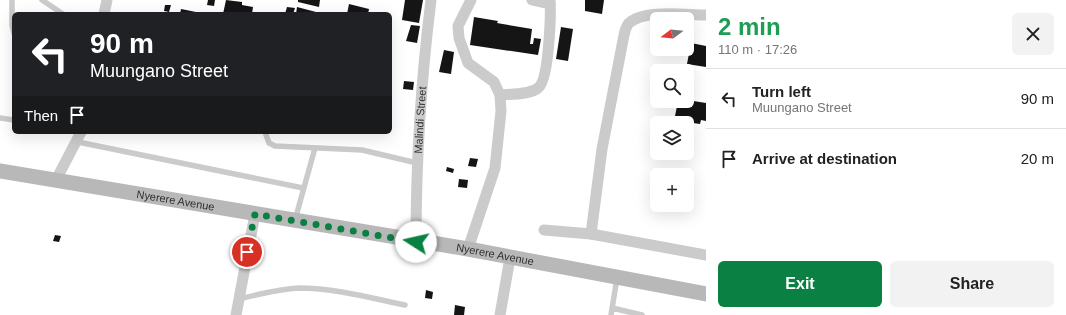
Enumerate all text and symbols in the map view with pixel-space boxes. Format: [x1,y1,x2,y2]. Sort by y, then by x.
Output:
north arrow [650,12,694,56]
map controls [650,12,694,212]
text: 2 min [718,13,781,40]
button: close [1012,13,1054,55]
icon: left [24,28,76,80]
text: 90 m [90,28,154,59]
text: 110 m · 17:26 [718,42,797,57]
text: Muungano Street [90,61,228,81]
button: search [650,64,694,108]
text: Turn left [752,83,811,100]
street label: Malindi Street [412,86,428,154]
icon: left [718,88,740,110]
text: 90 m [1021,90,1054,107]
text: Muungano Street [752,100,852,115]
icon: arrive [66,104,88,126]
text: Then [24,107,58,124]
button: layers [650,116,694,160]
icon: arrive [718,148,740,170]
text: Arrive at destination [752,150,897,167]
text: 20 m [1021,150,1054,167]
button: + [650,168,694,212]
street label: Nyerere Avenue [136,188,215,213]
position arrow [395,221,437,263]
pin [230,235,264,269]
icon: arrive [236,241,258,263]
street label: Nyerere Avenue [455,241,535,267]
button: Exit [718,261,882,307]
button: Share [890,261,1054,307]

